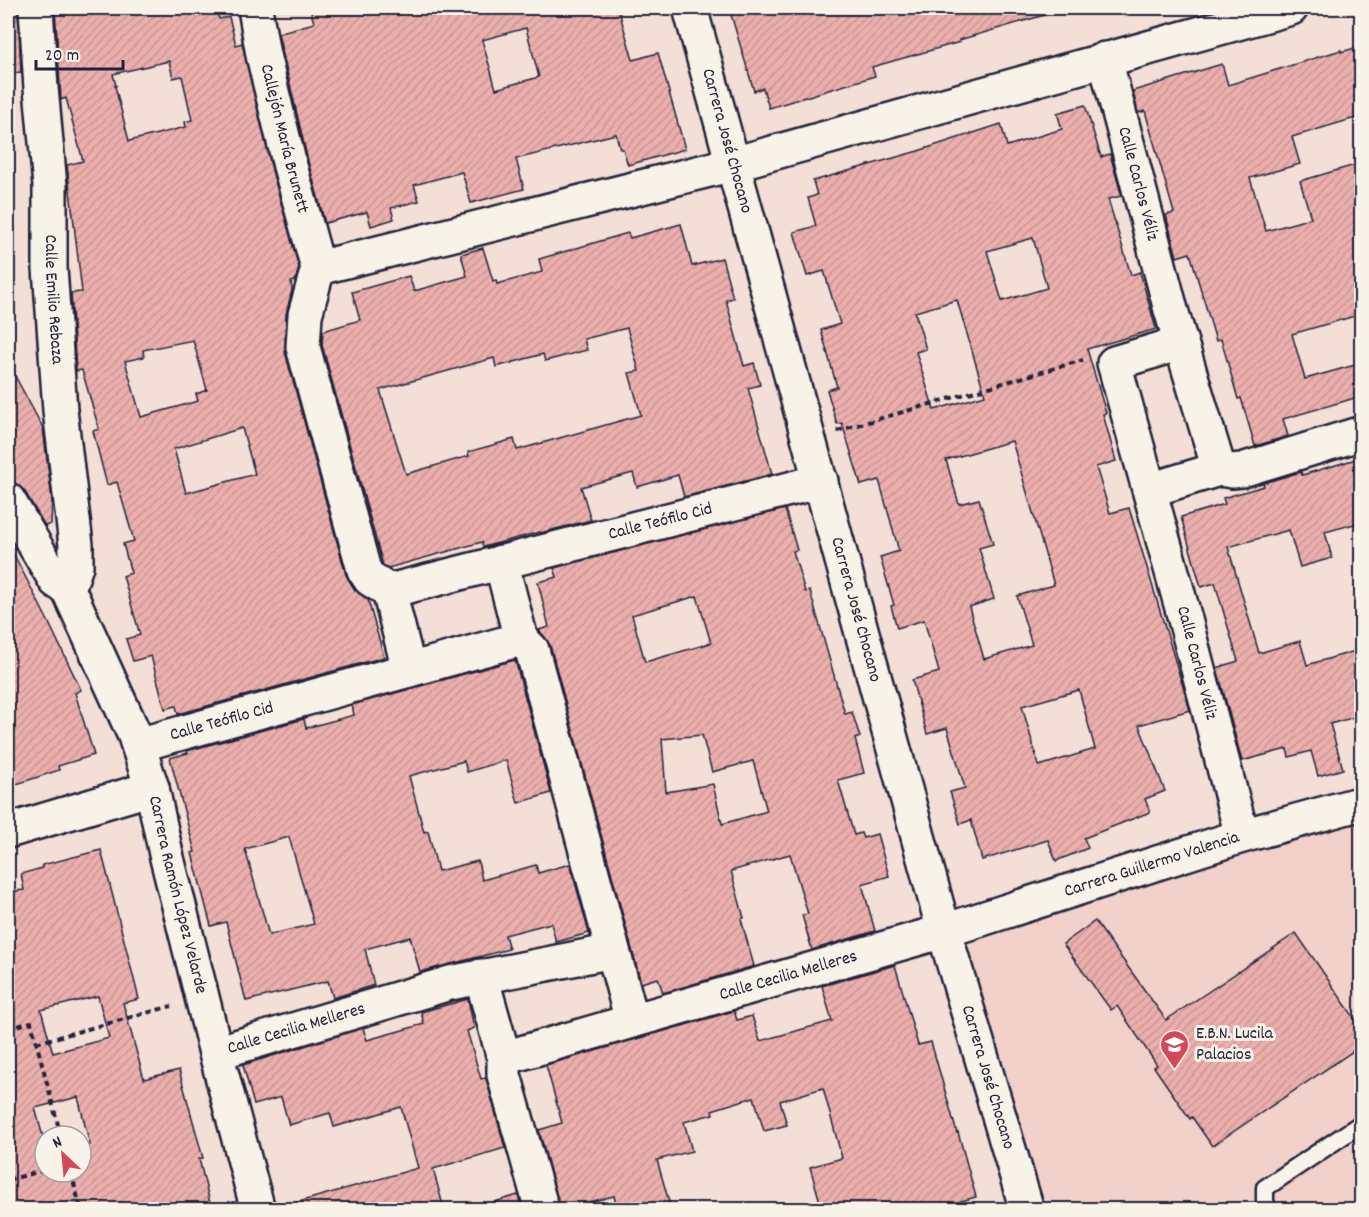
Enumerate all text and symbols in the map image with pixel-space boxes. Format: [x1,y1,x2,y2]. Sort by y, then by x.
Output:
scale bar [36,33,123,71]
text: 20 m [45,44,79,69]
street label: Callejón María Brunett [253,61,315,217]
street label: Carrera José Chocano [695,66,758,216]
street label: Calle Carlos Véliz [1111,124,1165,244]
street label: Calle Emilio Rebaza [38,235,69,366]
street label: Calle Teófilo Cid [606,497,715,547]
street label: Carrera José Chocano [824,534,887,685]
street label: Calle Carlos Véliz [1169,603,1223,723]
street label: Calle Teófilo Cid [167,696,277,748]
street label: Carrera Ramón López Velarde [141,793,213,997]
street label: Carrera Guillermo Valencia [1061,825,1243,904]
street label: Calle Cecilia Melleres [716,944,860,1008]
street label: Calle Cecilia Melleres [225,996,368,1061]
street label: Carrera José Chocano [954,1002,1021,1152]
place label: E.B.N. Lucila Palacios [1196,1022,1274,1068]
school or university icon: E.B.N. Lucila Palacios [1159,1028,1191,1070]
north arrow [33,1124,93,1184]
text: N [49,1131,66,1155]

